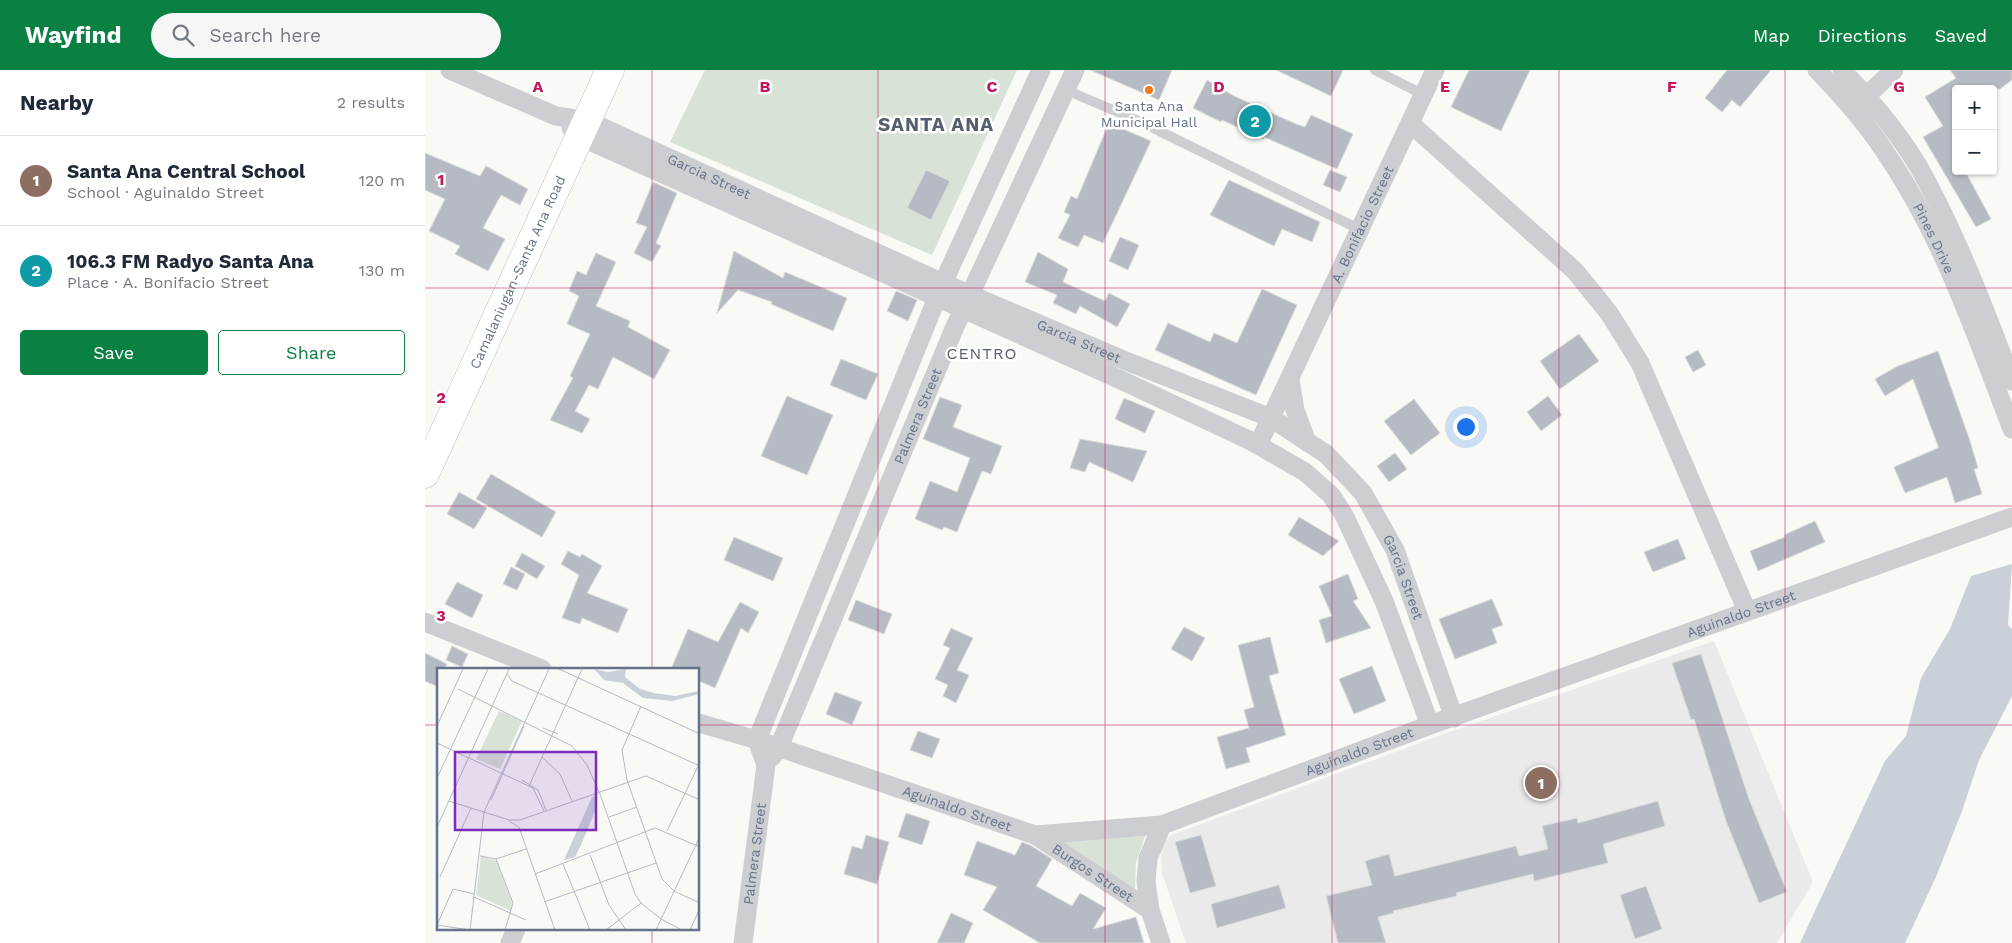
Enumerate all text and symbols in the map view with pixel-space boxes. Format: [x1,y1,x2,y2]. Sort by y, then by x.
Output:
search box [151,13,501,58]
text: Wayfind [25,21,121,49]
icon: search [169,21,197,49]
text: Search here [209,24,321,47]
text: Map [1753,25,1790,46]
text: Directions [1818,25,1907,46]
text: Saved [1935,25,1987,46]
text: A [533,77,544,96]
text: B [760,77,771,96]
text: C [987,77,998,96]
text: D [1213,77,1225,96]
text: E [1440,77,1450,96]
text: F [1667,77,1677,96]
text: G [1893,77,1905,96]
marker: Santa Ana Municipal Hall [1143,84,1155,96]
map controls [1952,85,1997,175]
button: + [1952,85,1997,130]
text: Nearby [20,90,93,115]
text: 2 results [337,93,405,112]
place label: Santa Ana Municipal Hall [1101,98,1198,130]
pin: 2 [1239,102,1271,140]
district label: SANTA ANA [878,113,994,136]
button: − [1952,130,1997,175]
street label: Garcia Street [665,150,753,202]
text: Santa Ana Central School [67,160,305,183]
street label: A. Bonifacio Street [1328,163,1397,286]
text: 1 [438,170,444,189]
text: 1 [33,171,39,190]
text: 120 m [359,171,405,190]
street label: Camalaniugan-Santa Ana Road [466,173,569,371]
text: School · Aguinaldo Street [67,183,264,202]
street label: Pines Drive [1910,200,1958,276]
text: 106.3 FM Radyo Santa Ana [67,250,314,273]
text: 2 [31,261,41,280]
text: 130 m [359,261,405,280]
text: Place · A. Bonifacio Street [67,273,269,292]
street label: Garcia Street [1035,316,1123,366]
button: Save [20,330,208,375]
button: Share [218,330,405,375]
district label: CENTRO [946,344,1018,363]
street label: Palmera Street [890,366,945,466]
text: 2 [436,388,446,407]
your location [1453,414,1479,440]
street label: Garcia Street [1380,532,1427,622]
street label: Aguinaldo Street [1685,587,1798,641]
text: 3 [436,606,446,625]
inset map [437,668,700,930]
street label: Aguinaldo Street [1303,724,1415,779]
pin: 1 [1525,764,1557,802]
street label: Aguinaldo Street [901,782,1014,834]
street label: Palmera Street [740,802,769,906]
street label: Burgos Street [1049,840,1136,905]

